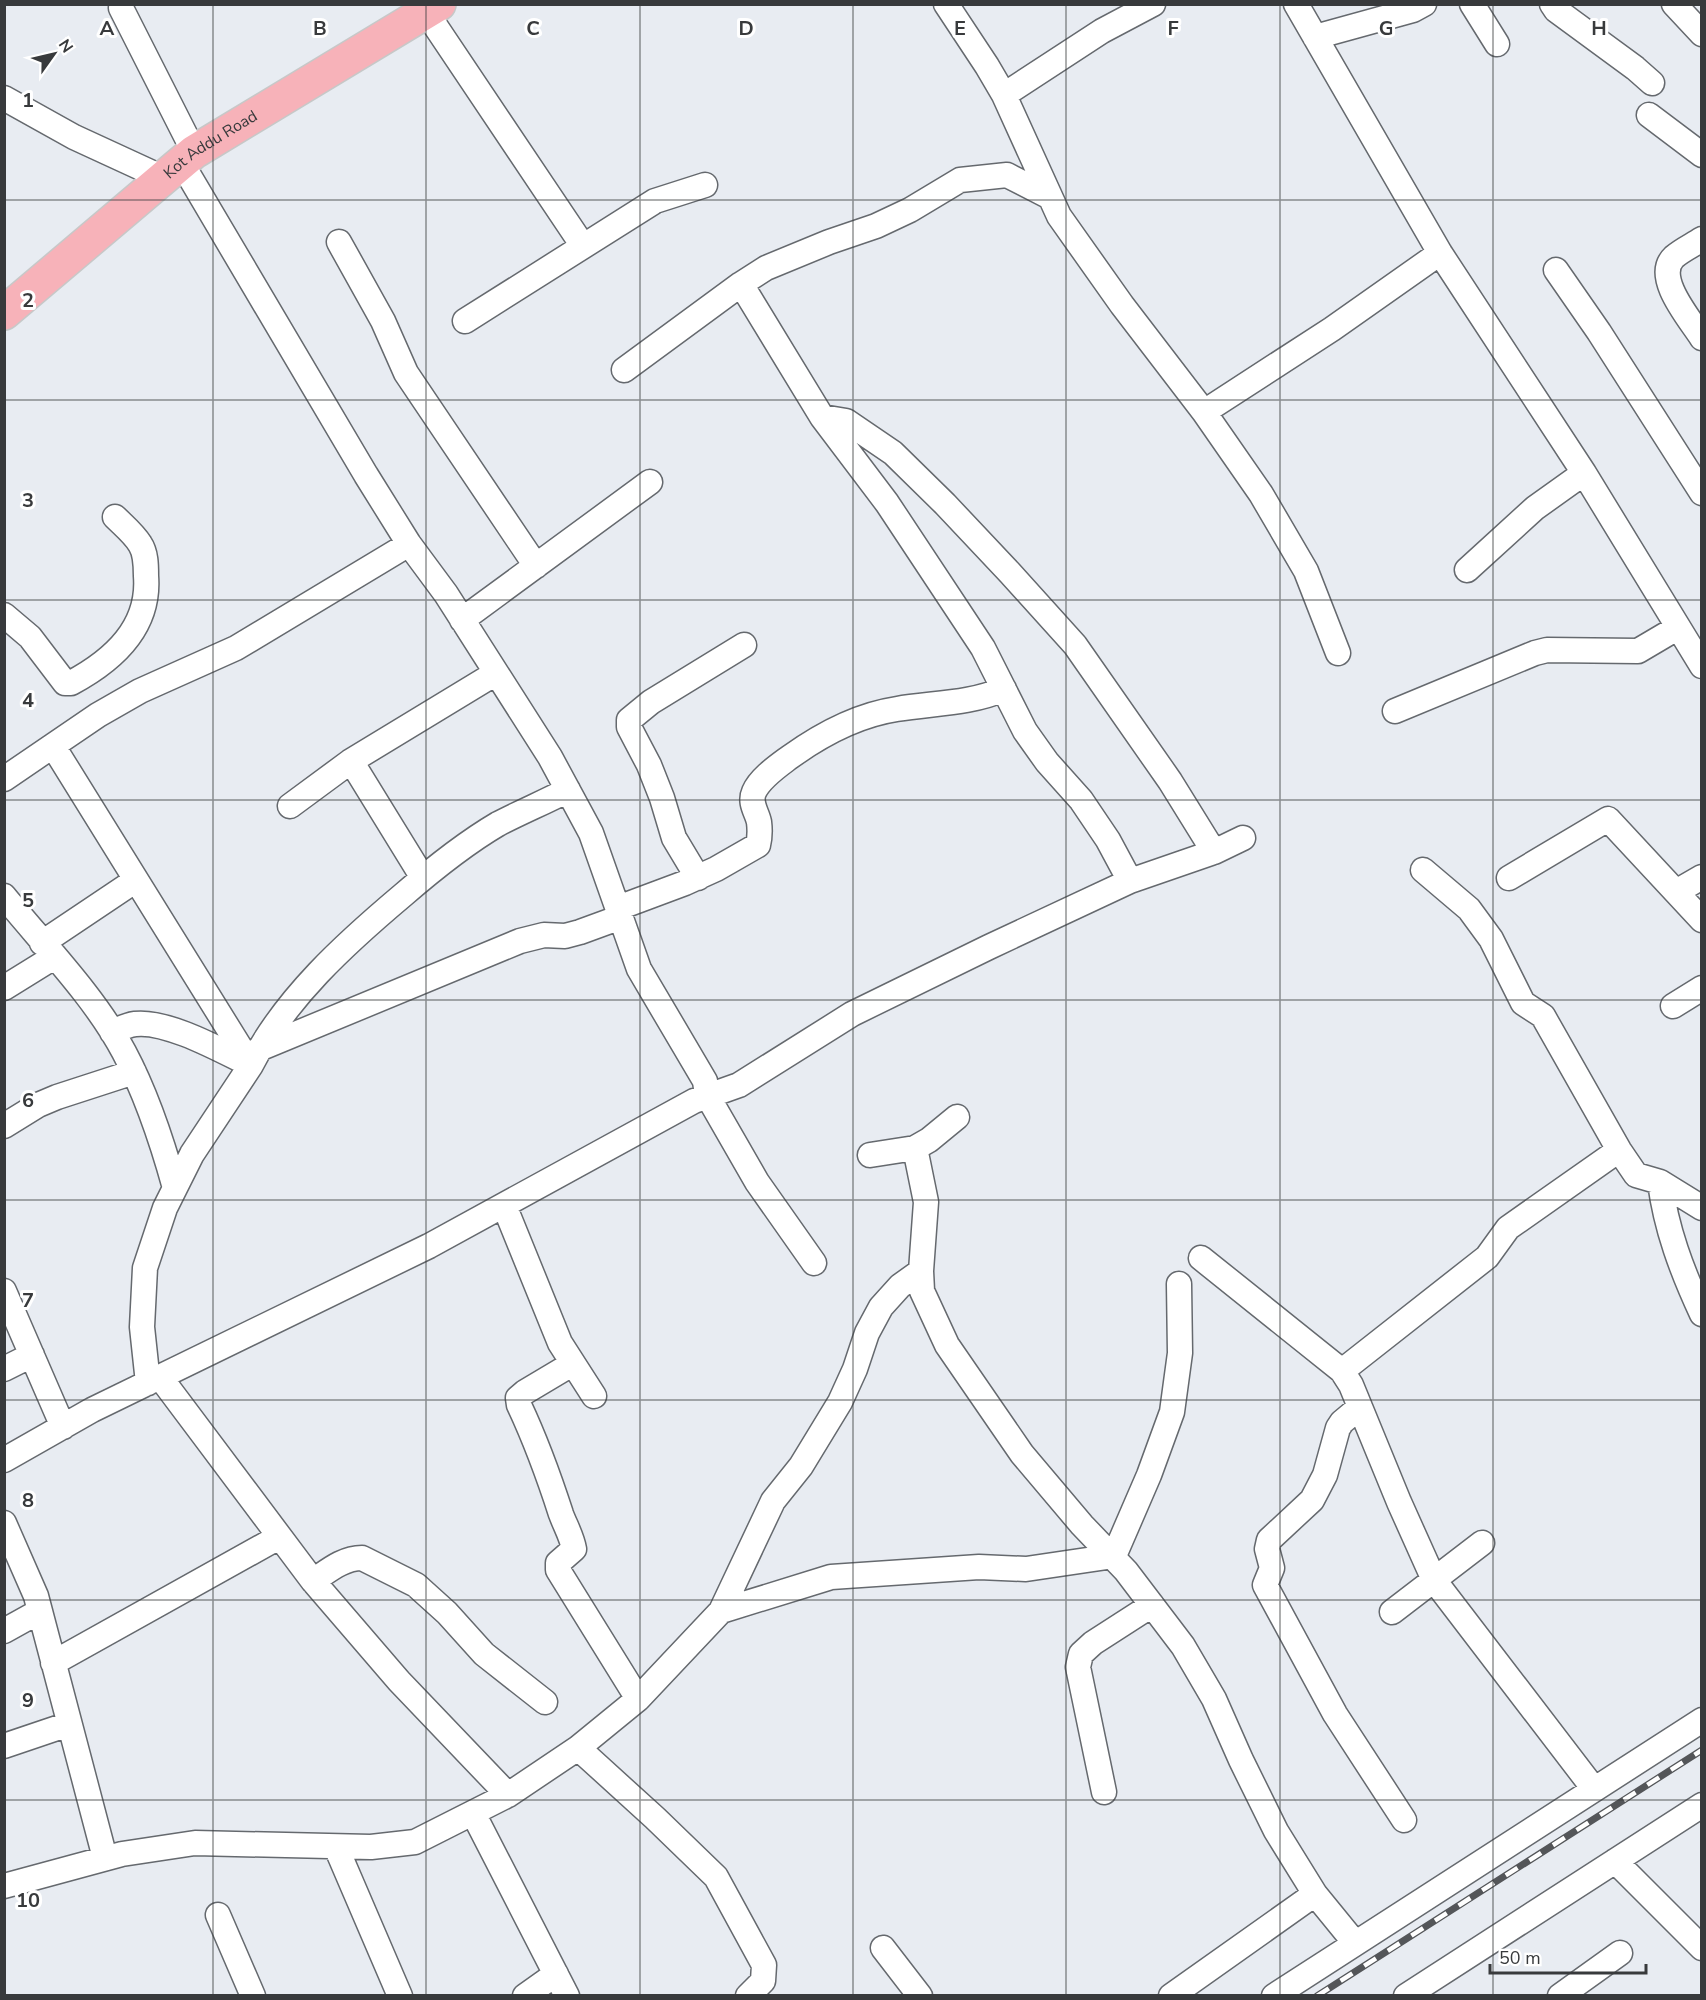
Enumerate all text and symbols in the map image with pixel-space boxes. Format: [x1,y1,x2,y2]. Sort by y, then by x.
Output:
text: A [100,15,115,42]
text: B [313,15,327,42]
text: C [526,15,540,42]
text: D [738,15,754,42]
text: E [954,15,966,42]
text: F [1167,15,1179,42]
text: G [1379,15,1393,42]
text: H [1591,15,1607,42]
north arrow [24,24,84,84]
text: N [53,35,78,57]
text: 1 [22,87,34,114]
street label: Kot Addu Road [159,105,262,184]
text: 2 [22,287,34,314]
text: 3 [22,487,34,514]
text: 4 [22,687,34,714]
text: 5 [22,887,34,914]
text: 6 [22,1087,34,1114]
text: 7 [22,1287,34,1314]
text: 8 [22,1487,34,1514]
text: 9 [22,1687,34,1714]
text: 10 [16,1887,40,1914]
scale bar [1490,1937,1646,1975]
text: 50 m [1499,1946,1541,1970]

